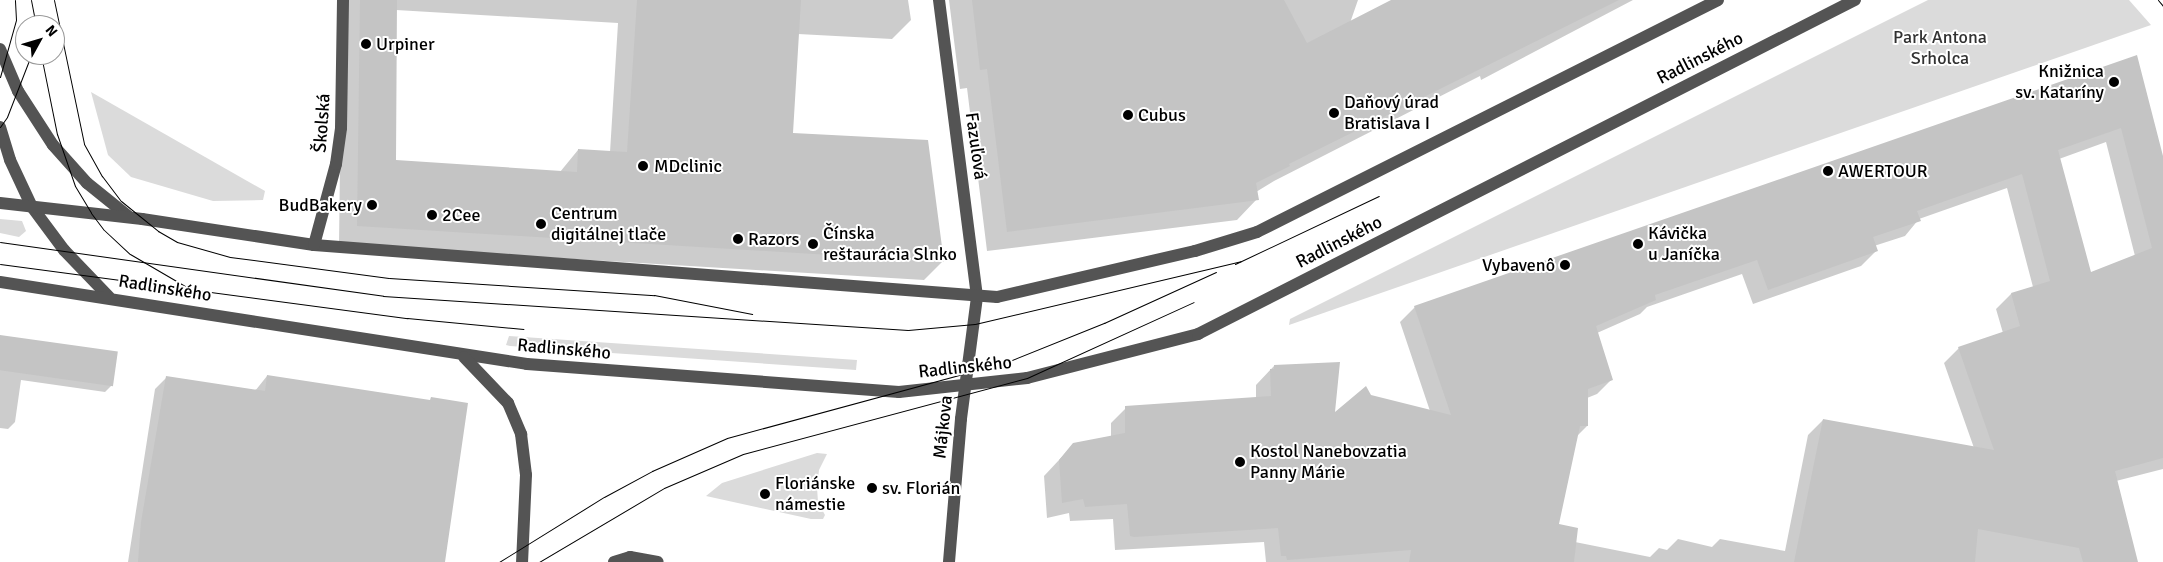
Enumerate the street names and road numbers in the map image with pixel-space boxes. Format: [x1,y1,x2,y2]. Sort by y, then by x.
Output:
street label: Radlinského [1653,27,1747,89]
street label: Školská [309,93,335,153]
street label: Fazuľová [961,111,991,181]
street label: Radlinského [1292,211,1386,273]
street label: Radlinského [117,270,213,306]
street label: Radlinského [516,334,612,364]
street label: Radlinského [917,351,1013,383]
street label: Májkova [929,394,957,460]

